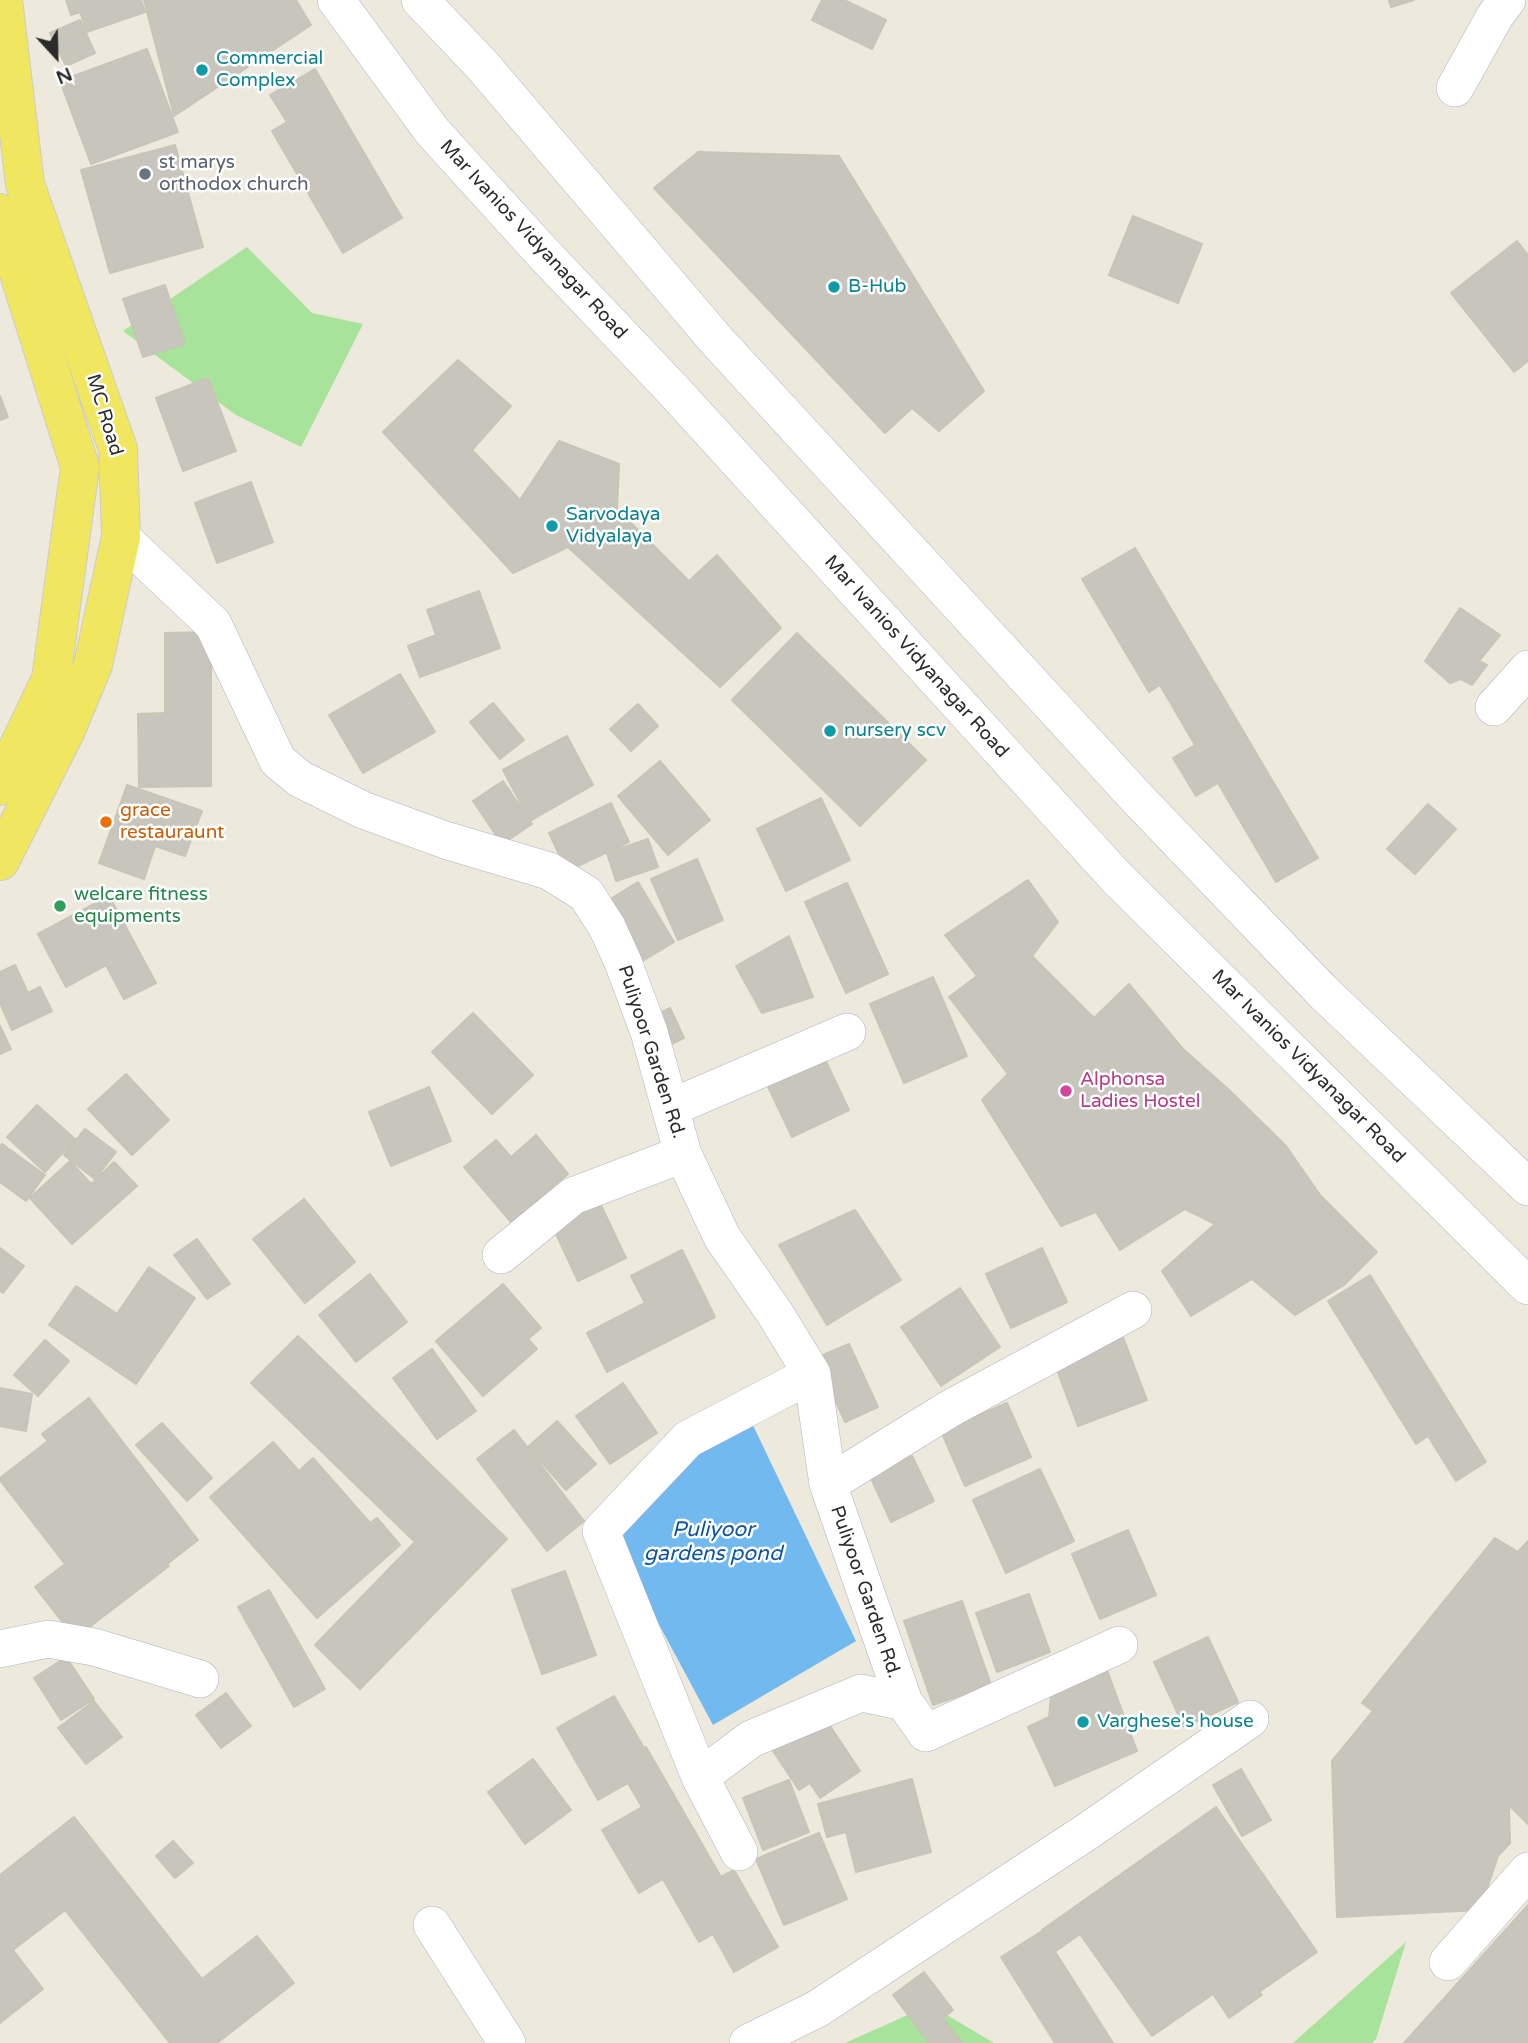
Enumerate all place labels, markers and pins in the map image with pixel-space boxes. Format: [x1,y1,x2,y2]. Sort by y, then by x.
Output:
place label: Commercial Complex [216,48,323,92]
marker: Commercial Complex [194,62,210,78]
place label: st marys orthodox church [159,152,309,196]
marker: st marys orthodox church [137,166,153,182]
place label: B-Hub [848,276,907,298]
marker: B-Hub [826,279,842,295]
place label: Sarvodaya Vidyalaya [566,504,660,548]
marker: Sarvodaya Vidyalaya [544,518,560,534]
place label: nursery scv [844,720,946,742]
marker: nursery scv [822,723,838,739]
place label: grace restauraunt [120,800,224,844]
marker: grace restauraunt [98,814,114,830]
place label: welcare fitness equipments [74,884,208,928]
marker: welcare fitness equipments [52,898,68,914]
place label: Alphonsa Ladies Hostel [1080,1069,1200,1113]
marker: Alphonsa Ladies Hostel [1058,1083,1074,1099]
place label: Varghese's house [1097,1711,1254,1733]
marker: Varghese's house [1075,1714,1091,1730]

